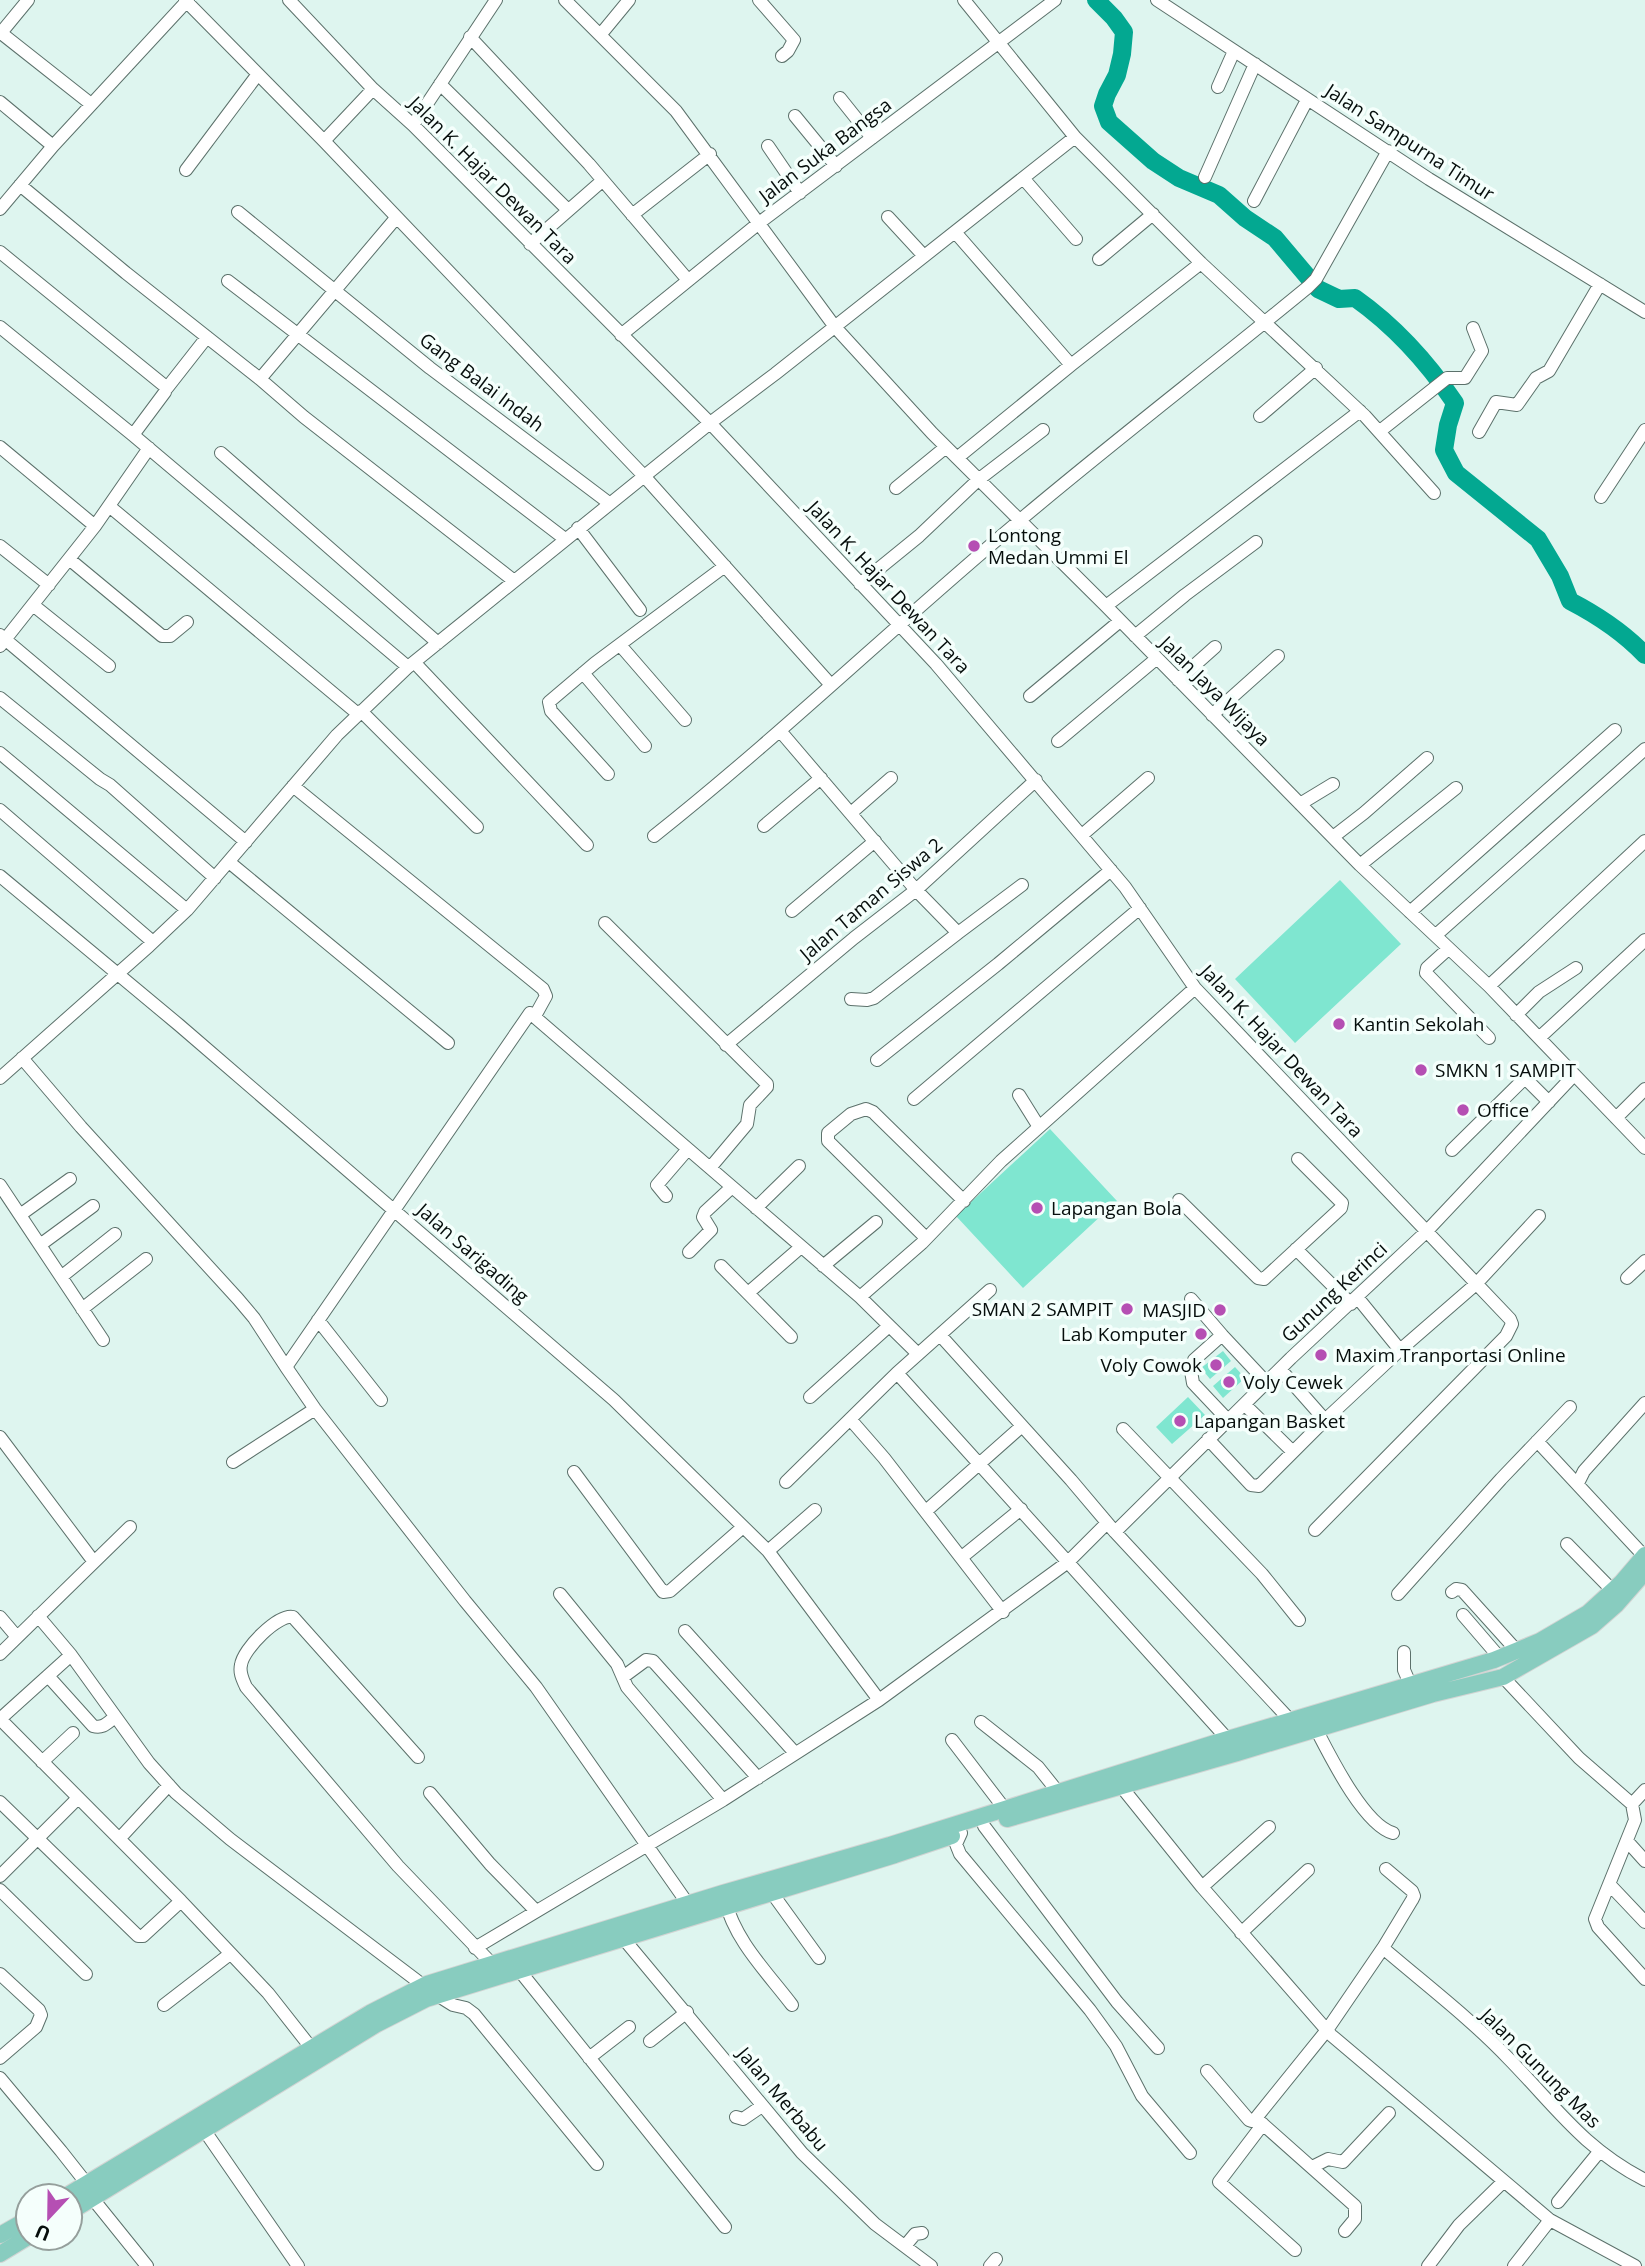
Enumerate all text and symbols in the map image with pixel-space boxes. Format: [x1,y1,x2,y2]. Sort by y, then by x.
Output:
street label: Jalan Sampurna Timur [1319,76,1500,207]
street label: Jalan K. Hajar Dewan Tara [402,89,583,270]
street label: Jalan Suka Bangsa [752,92,897,210]
street label: Gang Balai Indah [414,326,550,438]
street label: Jalan K. Hajar Dewan Tara [801,493,976,679]
place label: Lontong Medan Ummi El [988,522,1129,570]
marker: Lontong Medan Ummi El [966,538,982,554]
street label: Jalan Jaya Wijaya [1153,629,1276,752]
street label: Jalan Taman Siswa 2 [793,832,948,968]
street label: Jalan K. Hajar Dewan Tara [1194,957,1369,1143]
place label: Kantin Sekolah [1353,1011,1485,1037]
marker: Kantin Sekolah [1331,1016,1347,1032]
place label: SMKN 1 SAMPIT [1435,1057,1576,1083]
marker: SMKN 1 SAMPIT [1413,1062,1429,1078]
place label: Office [1477,1097,1529,1123]
marker: Office [1455,1102,1471,1118]
place label: Lapangan Bola [1051,1195,1182,1221]
street label: Jalan Sarigading [410,1196,535,1309]
marker: Lapangan Bola [1029,1200,1045,1216]
street label: Gunung Kerinci [1275,1236,1393,1348]
place label: SMAN 2 SAMPIT [972,1296,1114,1322]
place label: MASJID [1142,1297,1206,1323]
marker: SMAN 2 SAMPIT [1119,1301,1135,1317]
marker: MASJID [1212,1302,1228,1318]
place label: Lab Komputer [1061,1321,1187,1347]
marker: Lab Komputer [1193,1326,1209,1342]
place label: Maxim Tranportasi Online [1335,1342,1566,1368]
marker: Maxim Tranportasi Online [1313,1347,1329,1363]
place label: Voly Cowok [1100,1352,1202,1378]
marker: Voly Cowok [1208,1357,1224,1373]
place label: Voly Cewek [1243,1369,1343,1395]
marker: Voly Cewek [1221,1374,1237,1390]
place label: Lapangan Basket [1194,1408,1345,1434]
marker: Lapangan Basket [1172,1413,1188,1429]
street label: Jalan Gunung Mas [1474,2001,1607,2134]
street label: Jalan Merbabu [730,2040,834,2157]
north arrow [14,2182,84,2252]
text: U [31,2218,54,2248]

